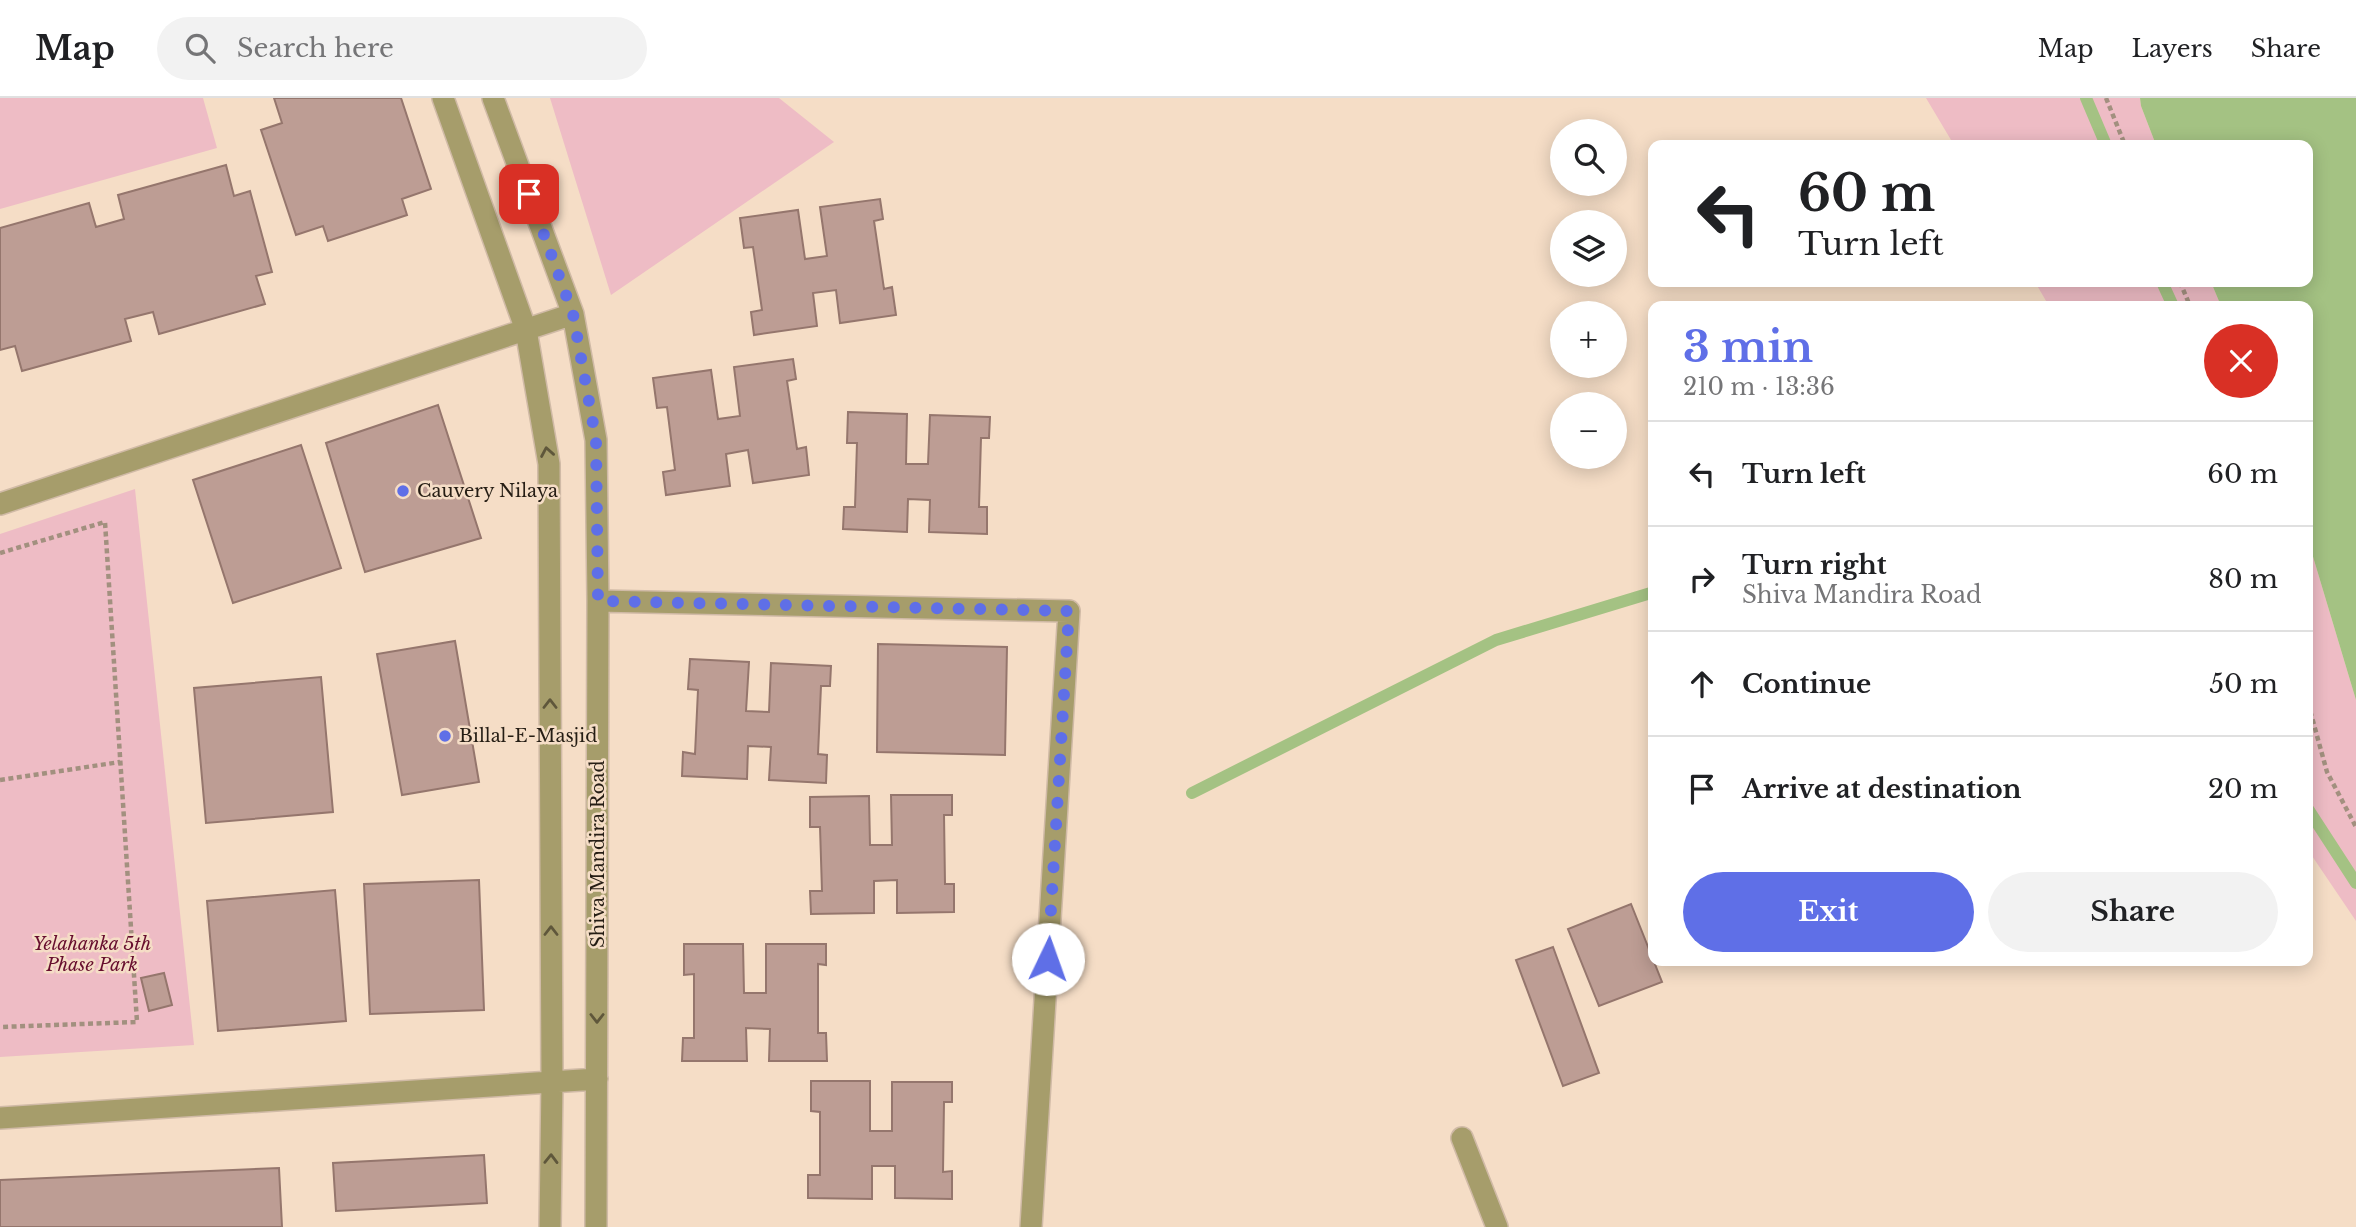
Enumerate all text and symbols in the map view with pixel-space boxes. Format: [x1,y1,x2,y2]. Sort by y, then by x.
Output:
search box [157,17,647,80]
text: Map [35,28,115,69]
icon: search [181,29,219,67]
text: Search here [237,32,394,64]
text: Map [2038,34,2094,63]
text: Layers [2132,34,2213,63]
text: Share [2251,34,2321,63]
map controls [1550,119,1627,469]
button: search [1550,119,1627,196]
text: 60 m [1798,163,1935,224]
pin [499,164,559,224]
icon: left [1683,168,1774,259]
icon: arrive [510,175,548,213]
button: layers [1550,210,1627,287]
text: Turn left [1798,224,1944,264]
button: + [1550,301,1627,378]
text: 3 min [1683,321,1813,373]
button: close [2204,324,2278,398]
text: 210 m · 13:36 [1683,373,1835,401]
button: − [1550,392,1627,469]
one-way arrow [540,446,555,458]
icon: left [1683,455,1721,493]
text: Turn left [1742,458,1866,490]
text: 60 m [2207,458,2278,490]
place label: Cauvery Nilaya [417,480,558,502]
marker: Cauvery Nilaya [395,483,411,499]
text: Turn right [1742,549,1887,581]
icon: right [1683,560,1721,598]
text: 80 m [2208,563,2278,595]
text: Shiva Mandira Road [1742,581,1982,609]
icon: ahead [1683,665,1721,703]
text: Continue [1742,668,1871,700]
text: 50 m [2209,668,2278,700]
one-way arrow [542,698,558,709]
place label: Billal-E-Masjid [459,725,597,747]
marker: Billal-E-Masjid [437,728,453,744]
street label: Shiva Mandira Road [587,760,609,948]
icon: arrive [1683,770,1721,808]
text: Arrive at destination [1742,773,2022,805]
text: 20 m [2208,773,2278,805]
button: Exit [1683,872,1974,952]
button: Share [1988,872,2278,952]
position arrow [1011,922,1085,996]
one-way arrow [543,926,559,936]
park label: Yelahanka 5th Phase Park [33,933,151,976]
one-way arrow [589,1013,605,1023]
one-way arrow [543,1153,559,1164]

